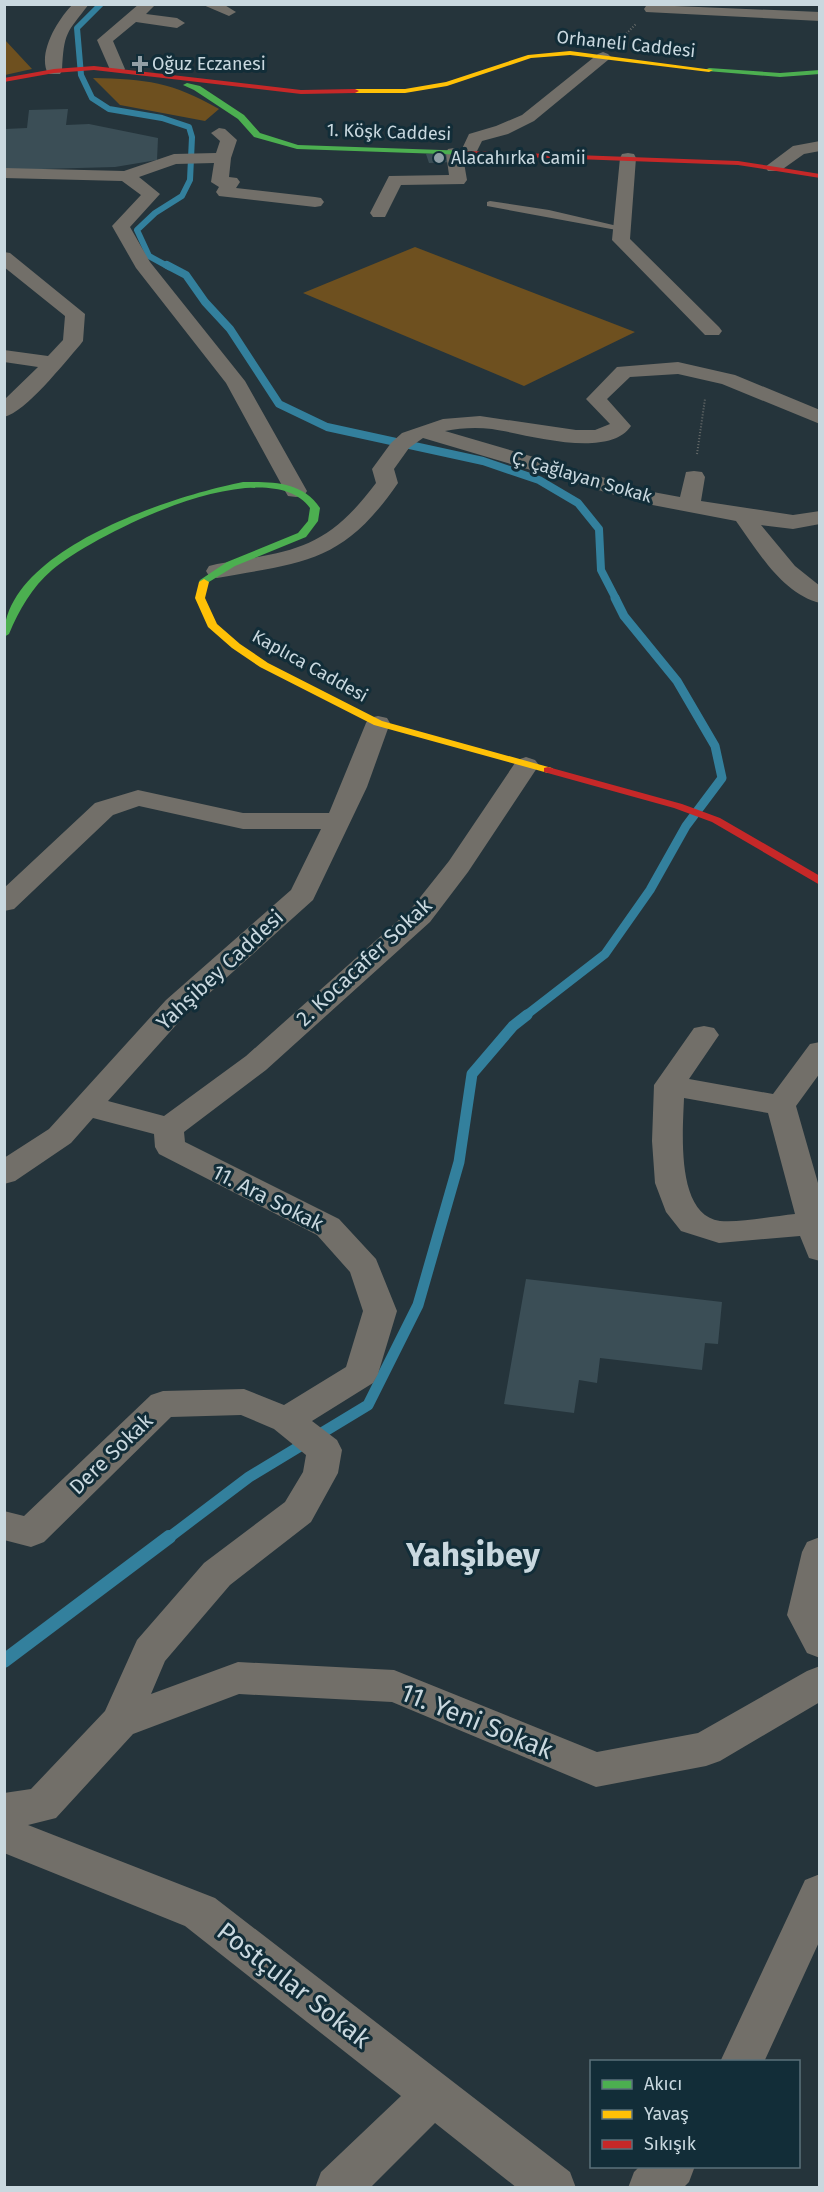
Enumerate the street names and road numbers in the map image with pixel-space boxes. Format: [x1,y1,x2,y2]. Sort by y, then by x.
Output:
street label: Orhaneli Caddesi [555,26,697,62]
street label: 1. Köşk Caddesi [326,119,452,145]
street label: Ç. Çağlayan Sokak [509,446,655,508]
street label: Kaplıca Caddesi [248,625,372,707]
street label: 2. Kocacafer Sokak [291,892,437,1032]
street label: Yahşibey Caddesi [151,904,289,1036]
street label: 11. Ara Sokak [208,1159,328,1237]
street label: Dere Sokak [64,1408,158,1500]
street label: 11. Yeni Sokak [396,1677,558,1766]
street label: Postçular Sokak [211,1916,377,2055]

